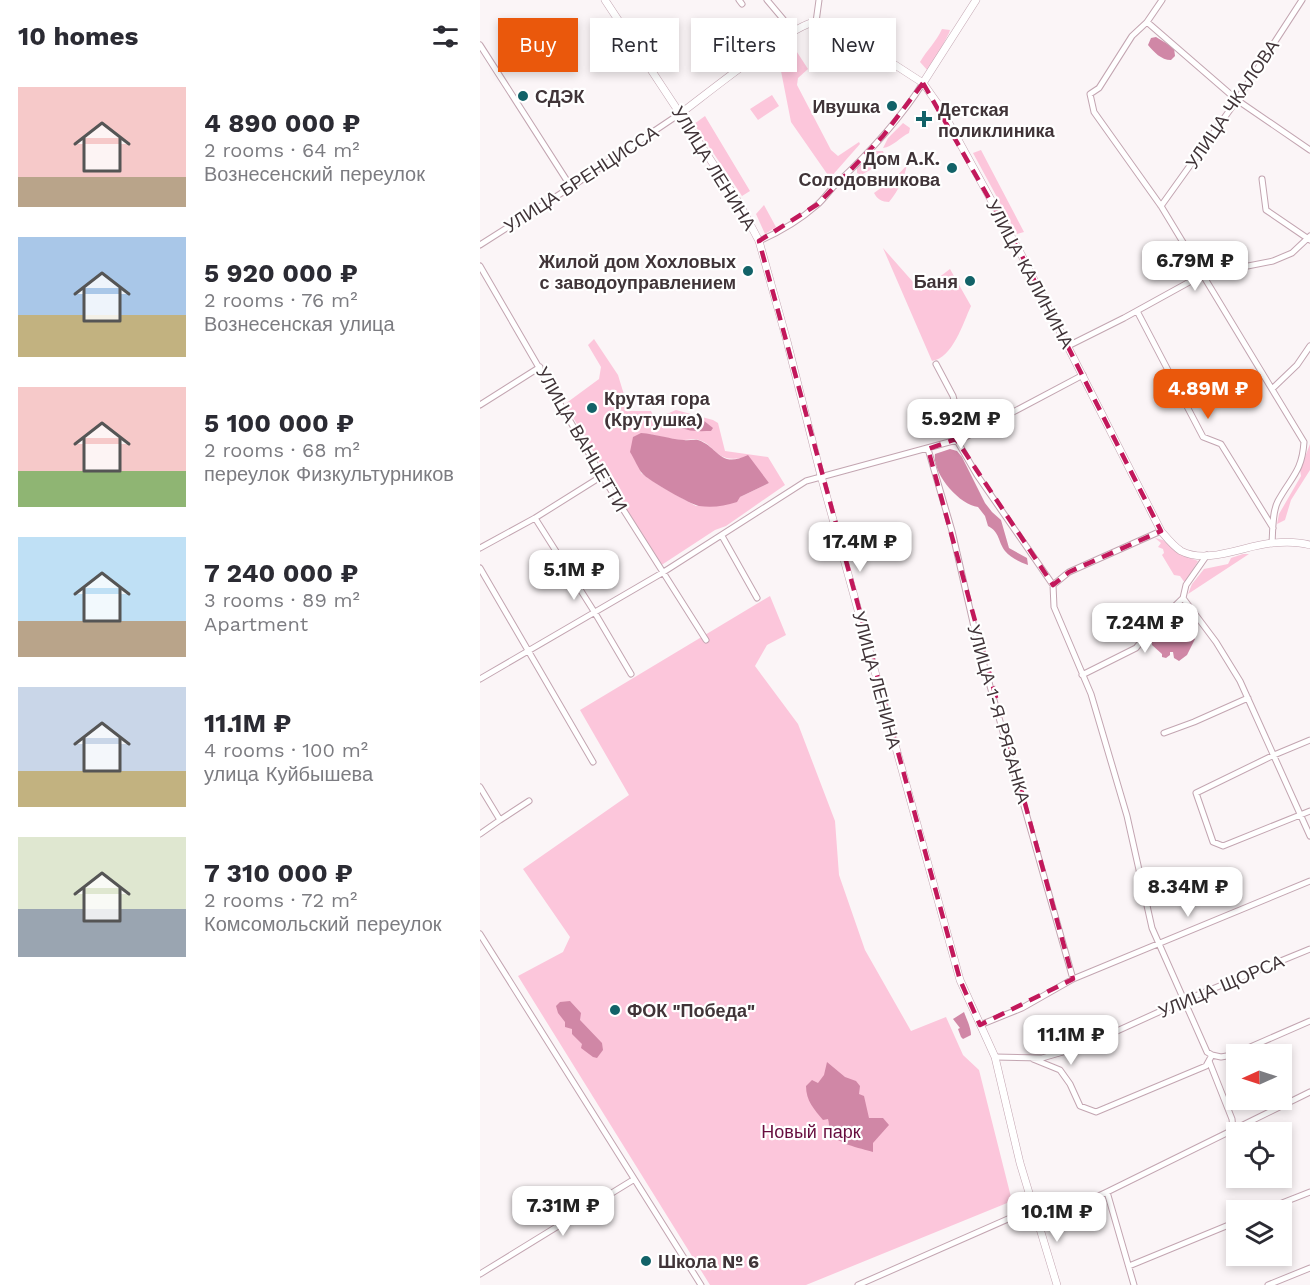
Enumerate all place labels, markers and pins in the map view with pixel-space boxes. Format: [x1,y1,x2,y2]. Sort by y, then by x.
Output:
place label: СДЭК [535,86,585,107]
marker: СДЭК [516,89,530,103]
place label: Ивушка [812,96,881,117]
marker: Ивушка [885,99,899,113]
place label: Детская поликлиника [938,99,1056,141]
marker: Детская поликлиника [915,110,933,128]
place label: Дом А.К. Солодовникова [798,148,941,190]
marker: Дом А.К. Солодовникова [945,161,959,175]
pin: 6.79M ₽ [1140,241,1250,292]
place label: Жилой дом Хохловых с заводоуправлением [538,251,736,293]
marker: Жилой дом Хохловых с заводоуправлением [741,264,755,278]
place label: Баня [914,271,958,292]
marker: Баня [963,274,977,288]
pin: 4.89M ₽ [1153,369,1263,420]
place label: Крутая гора (Крутушка) [604,388,711,430]
pin: 5.92M ₽ [906,399,1016,450]
marker: Крутая гора (Крутушка) [585,401,599,415]
pin: 17.4M ₽ [805,522,915,573]
pin: 5.1M ₽ [525,550,623,601]
pin: 7.24M ₽ [1090,603,1200,654]
pin: 8.34M ₽ [1133,867,1243,918]
place label: ФОК "Победа" [627,1000,755,1021]
marker: ФОК "Победа" [608,1003,622,1017]
pin: 11.1M ₽ [1016,1015,1126,1066]
pin: 7.31M ₽ [508,1186,618,1237]
pin: 10.1M ₽ [1002,1192,1112,1243]
place label: Школа № 6 [658,1251,759,1272]
marker: Школа № 6 [639,1254,653,1268]

